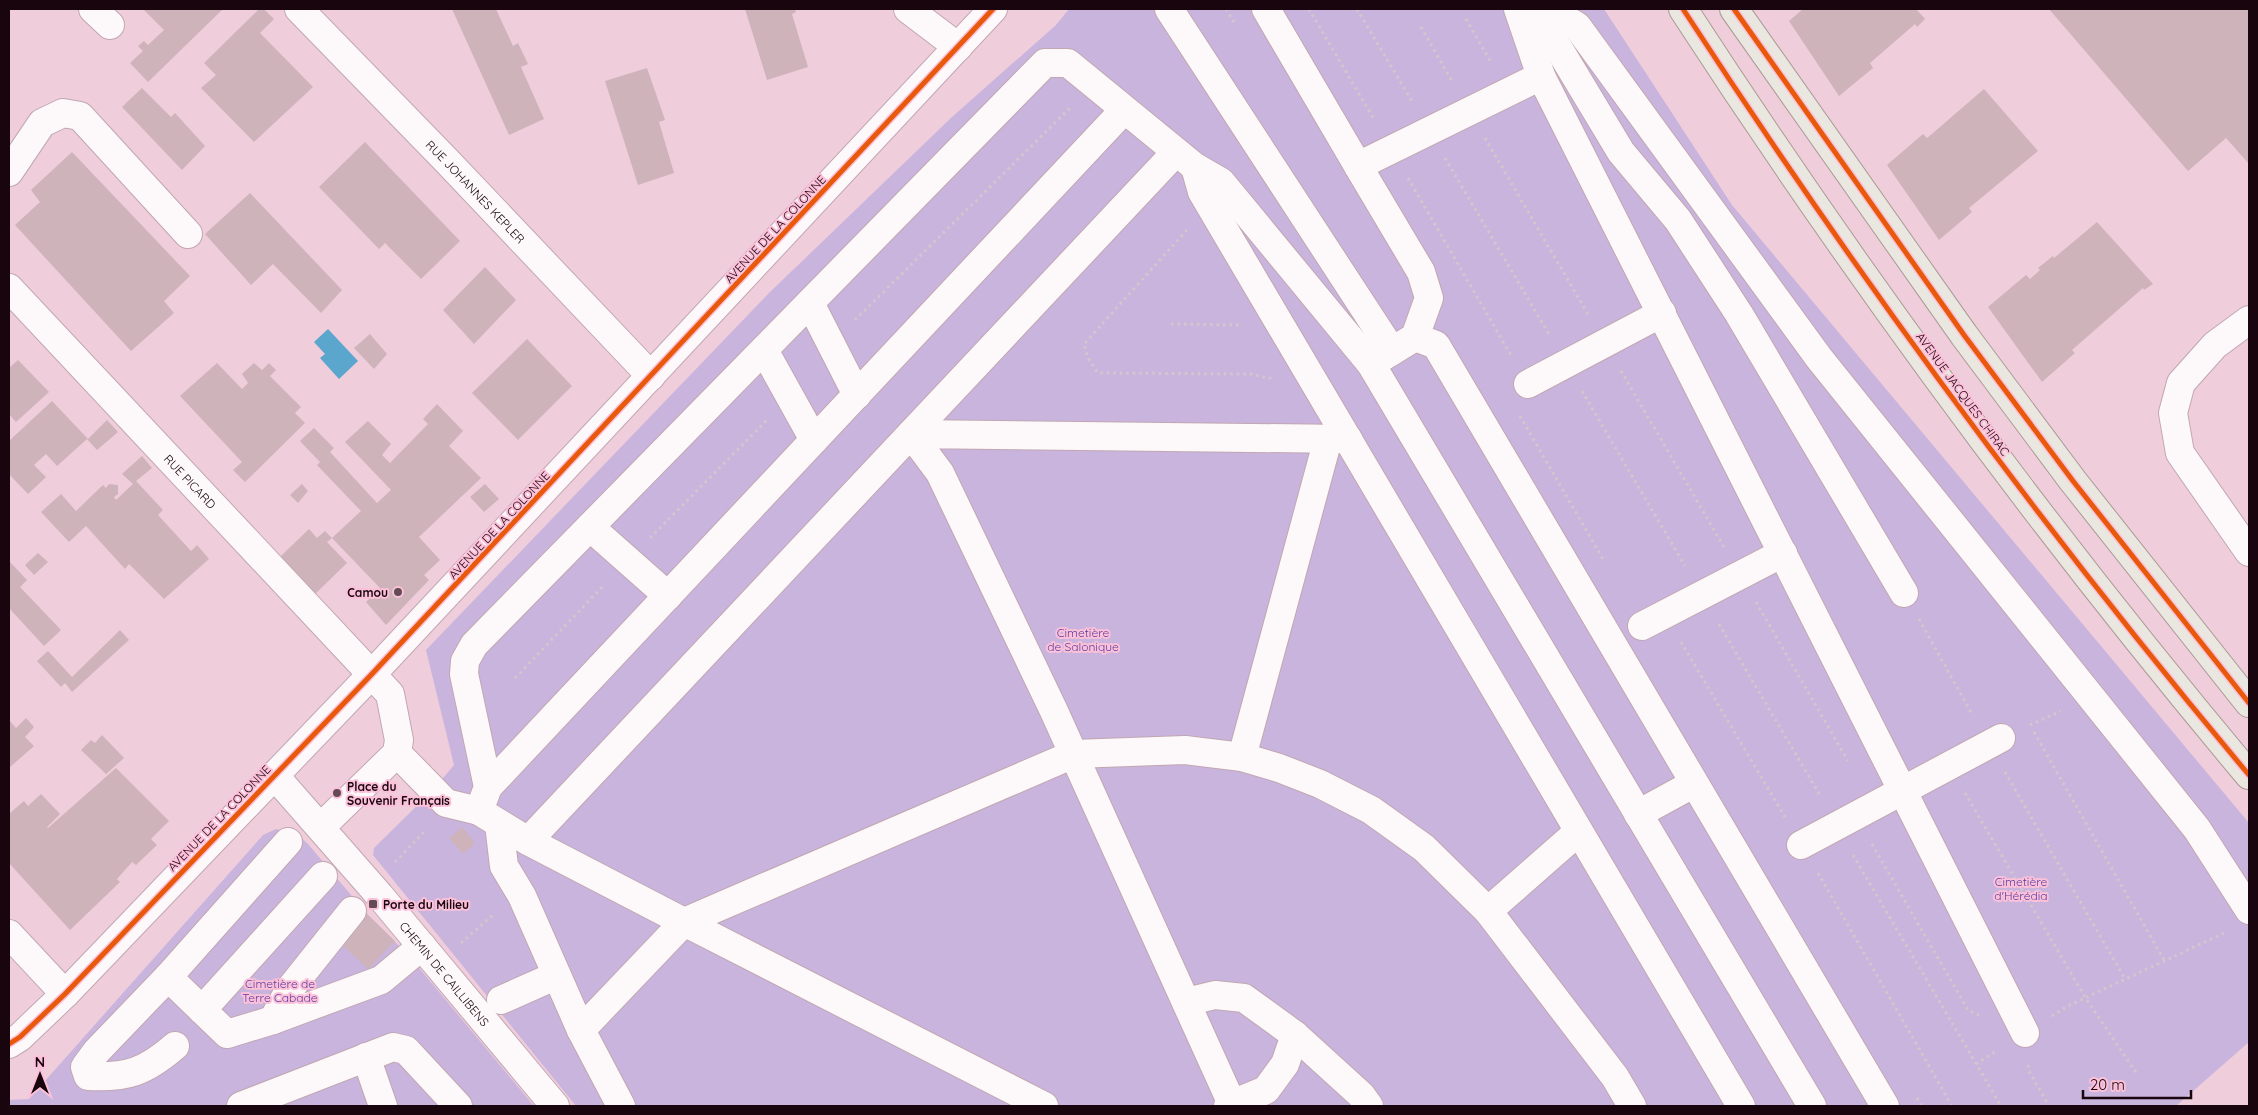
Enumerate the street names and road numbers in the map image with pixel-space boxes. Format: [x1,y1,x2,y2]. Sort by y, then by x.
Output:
street label: RUE JOHANNES KEPLER [423,137,528,246]
street label: AVENUE DE LA COLONNE [721,172,829,286]
street label: AVENUE JACQUES CHIRAC [1913,329,2013,459]
street label: RUE PICARD [161,451,220,512]
street label: AVENUE DE LA COLONNE [445,468,553,582]
street label: AVENUE DE LA COLONNE [164,762,274,874]
street label: CHEMIN DE CAILLIBENS [397,918,493,1029]

